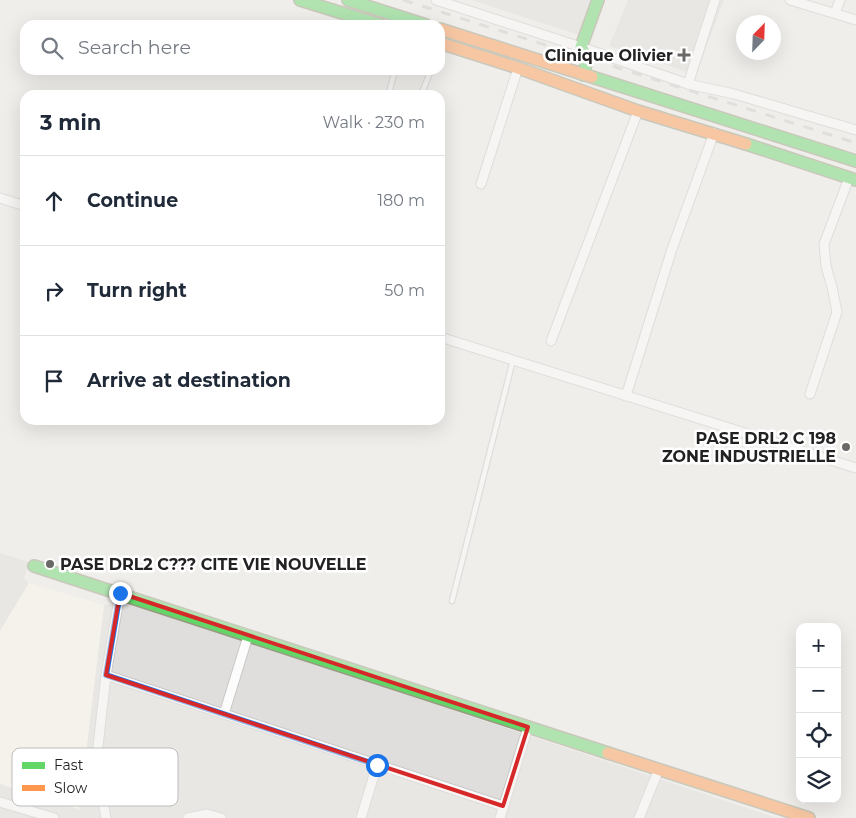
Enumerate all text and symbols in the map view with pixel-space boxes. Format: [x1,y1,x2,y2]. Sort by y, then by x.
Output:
north arrow [736,15,781,60]
search box [20,20,445,75]
icon: search [38,34,66,62]
text: Search here [78,36,191,59]
place label: Clinique Olivier [545,46,673,65]
marker: Clinique Olivier [677,48,691,62]
text: 3 min [40,110,101,135]
text: Walk · 230 m [323,113,425,132]
icon: ahead [40,187,68,215]
text: Continue [87,189,178,212]
text: 180 m [377,191,425,210]
icon: right [40,277,68,305]
text: Turn right [87,279,187,302]
text: 50 m [384,281,425,300]
icon: arrive [40,367,68,395]
text: Arrive at destination [87,369,291,392]
place label: PASE DRL2 C 198 ZONE INDUSTRIELLE [662,429,836,466]
marker: PASE DRL2 C 198 ZONE INDUSTRIELLE [840,441,852,453]
place label: PASE DRL2 C??? CITE VIE NOUVELLE [60,555,367,574]
marker: PASE DRL2 C??? CITE VIE NOUVELLE [44,558,56,570]
route end [109,582,132,605]
map controls [796,623,841,803]
button: + [796,623,841,668]
button: − [796,668,841,713]
button: locate [796,713,841,758]
legend [12,748,178,806]
route start [366,754,389,777]
text: Fast [54,756,84,774]
button: layers [796,758,841,803]
text: Slow [54,779,88,797]

